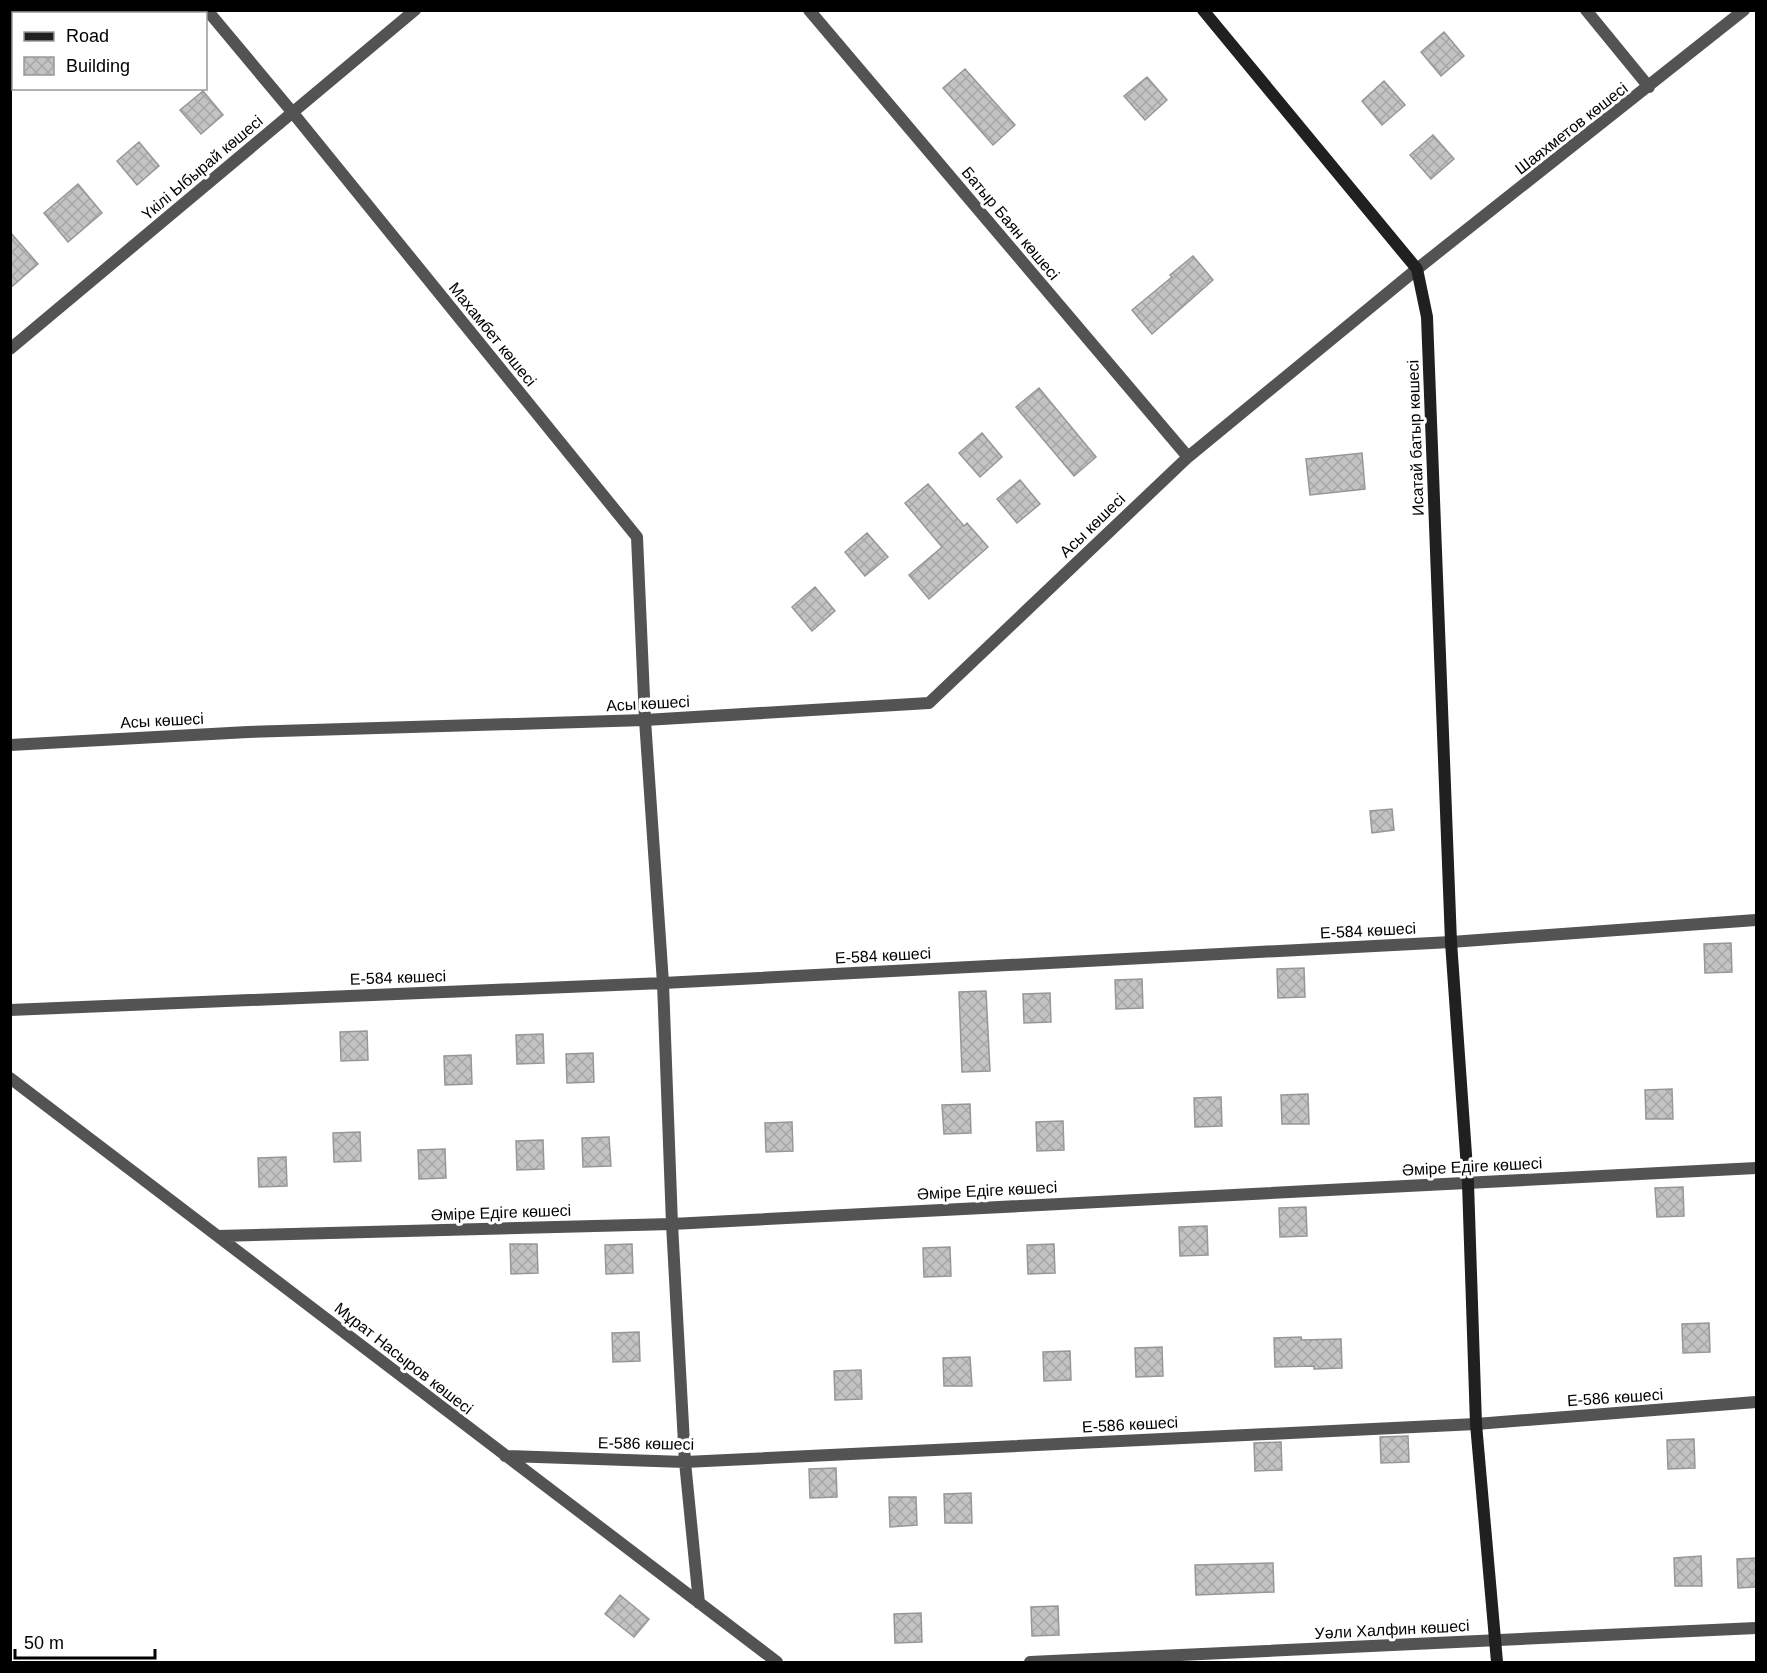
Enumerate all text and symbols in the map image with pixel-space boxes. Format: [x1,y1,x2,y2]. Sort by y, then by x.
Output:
legend [12,12,207,90]
text: Road [66,26,109,46]
text: Building [66,56,130,76]
street label: Шаяхметов көшесі [1512,79,1631,178]
street label: Үкілі Ыбырай көшесі [139,112,266,223]
street label: Батыр Баян көшесі [959,164,1063,283]
street label: Махамбет көшесі [446,279,540,390]
street label: Исатай батыр көшесі [1404,360,1427,516]
street label: Асы көшесі [1056,490,1128,561]
street label: Асы көшесі [606,693,690,714]
street label: Асы көшесі [120,710,204,731]
street label: Е-584 көшесі [1319,919,1417,942]
street label: Е-584 көшесі [834,944,932,967]
street label: Е-584 көшесі [350,967,446,988]
street label: Әміре Едіге көшесі [1401,1154,1543,1179]
street label: Әміре Едіге көшесі [916,1178,1058,1203]
street label: Әміре Едіге көшесі [431,1202,571,1223]
street label: Мұрат Насыров көшесі [331,1299,476,1418]
street label: Е-586 көшесі [1566,1386,1664,1409]
street label: Е-586 көшесі [1081,1413,1179,1436]
street label: Е-586 көшесі [598,1434,694,1453]
street label: Уәли Халфин көшесі [1314,1617,1470,1642]
scale bar [15,1622,154,1660]
text: 50 m [24,1633,64,1653]

